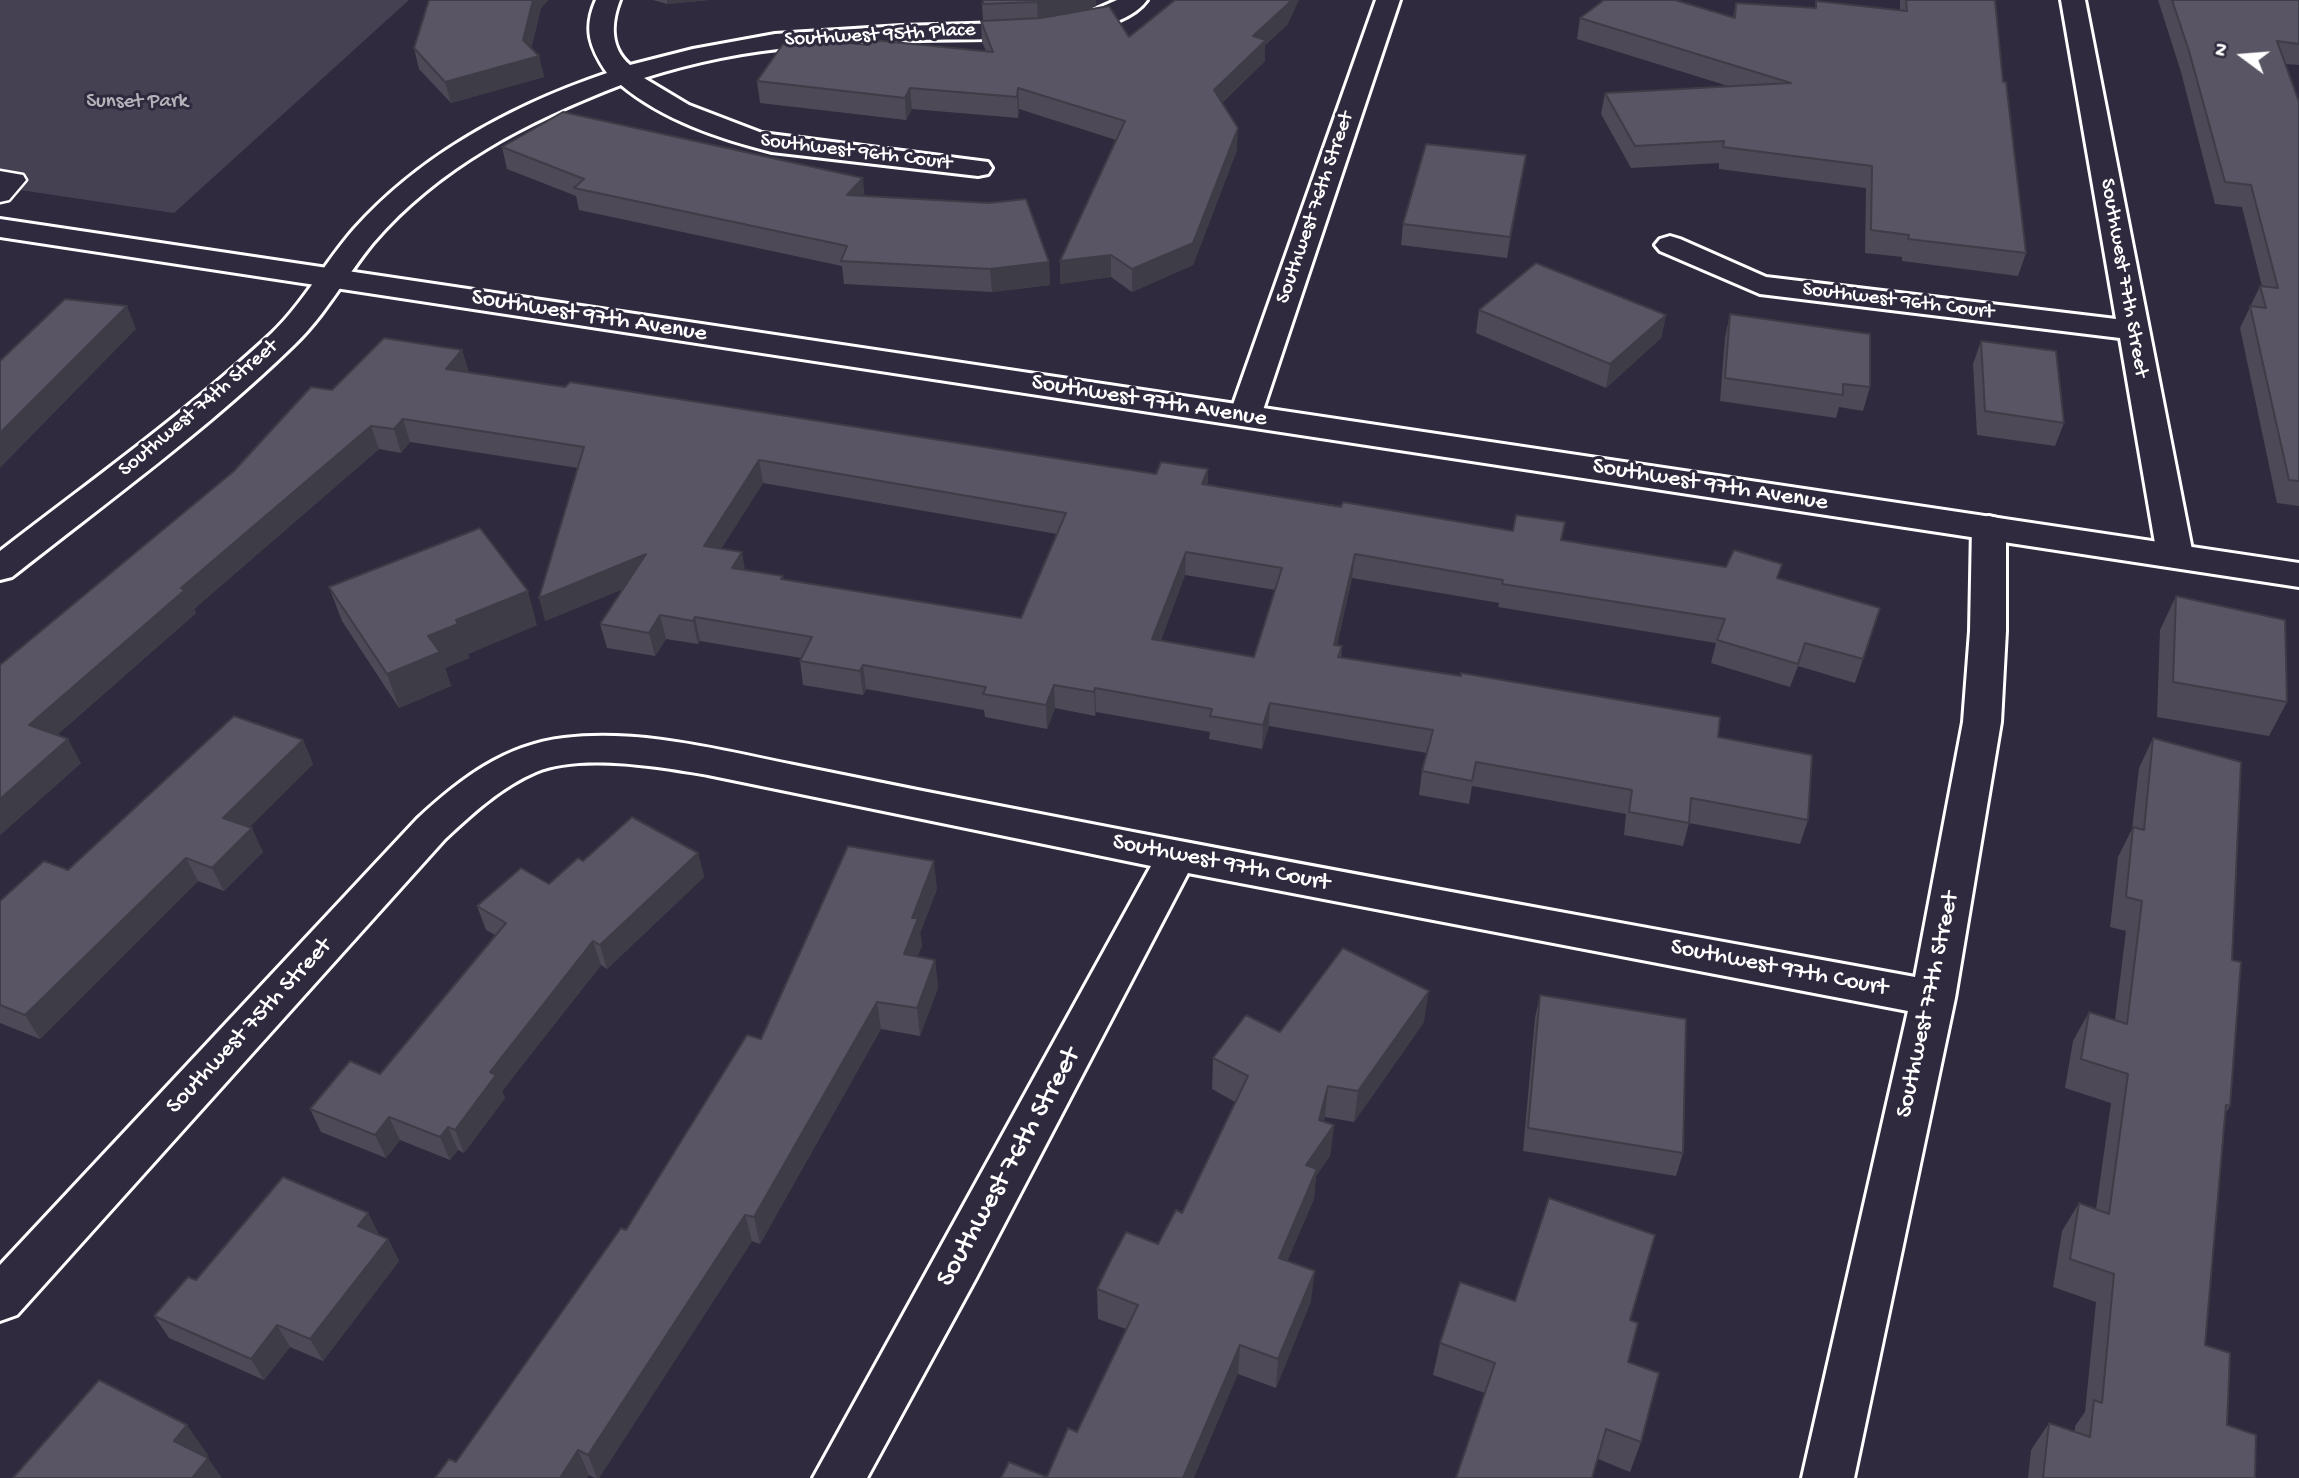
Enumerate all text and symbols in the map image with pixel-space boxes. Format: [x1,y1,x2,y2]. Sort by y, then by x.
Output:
street label: Southwest 95th Place [784,18,976,54]
north arrow [2208,21,2278,91]
text: N [2210,41,2235,59]
park label: Sunset Park [86,90,188,116]
street label: Southwest 76th Street [1271,109,1361,307]
street label: Southwest 96th Court [759,129,953,177]
street label: Southwest 77th Street [2093,177,2153,379]
street label: Southwest 96th Court [1801,278,1995,326]
street label: Southwest 97th Avenue [469,284,709,350]
street label: Southwest 74th Street [114,335,284,483]
street label: Southwest 97th Avenue [1029,369,1269,435]
street label: Southwest 97th Avenue [1590,453,1830,519]
street label: Southwest 97th Court [1110,829,1332,899]
street label: Southwest 77th Street [1891,889,1967,1121]
street label: Southwest 75th Street [161,933,339,1121]
street label: Southwest 97th Court [1668,934,1890,1004]
street label: Southwest 76th Street [930,1043,1090,1293]

